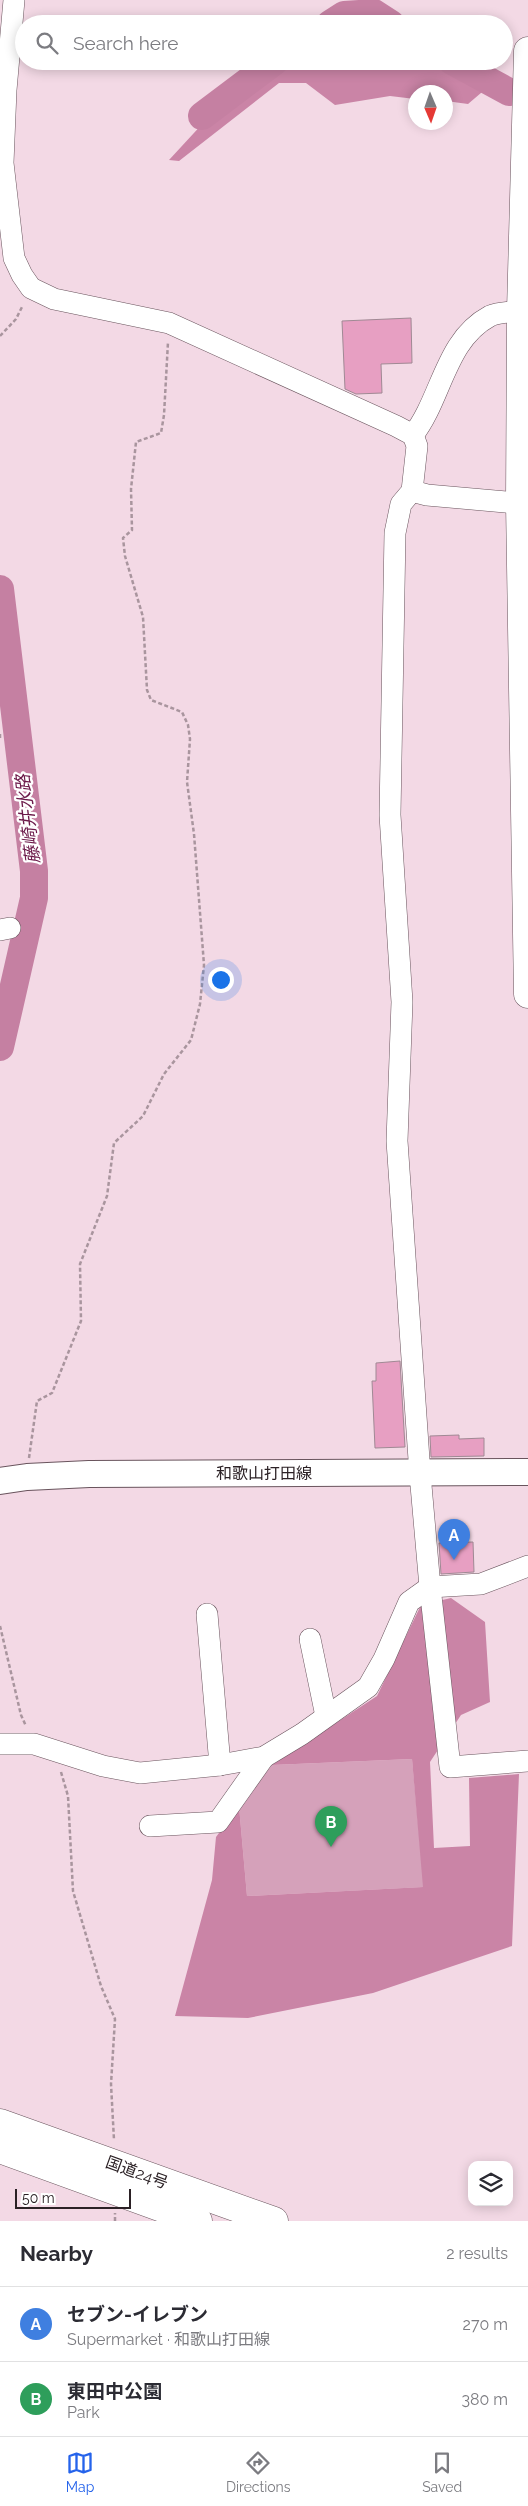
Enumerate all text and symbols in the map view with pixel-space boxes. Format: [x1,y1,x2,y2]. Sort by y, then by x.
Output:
search box [15,15,513,70]
icon: search [33,29,61,57]
text: Search here [73,32,179,54]
north arrow [408,85,453,130]
water label: 藤崎井水路 [11,771,43,865]
your location [208,967,234,993]
street label: 和歌山打田線 [216,1464,312,1483]
pin: A [438,1519,470,1560]
pin: B [315,1806,347,1847]
street label: 国道24号 [103,2152,171,2193]
map controls [468,2161,513,2206]
button: layers [468,2161,513,2206]
scale bar [15,2186,131,2209]
text: 50 m [22,2190,55,2206]
text: Nearby [20,2241,93,2266]
text: 2 results [446,2244,508,2263]
text: セブン-イレブン [67,2303,208,2325]
text: A [31,2315,41,2334]
text: 270 m [463,2315,508,2334]
text: Supermarket · 和歌山打田線 [67,2330,270,2349]
text: 東田中公園 [67,2380,162,2402]
text: B [31,2390,41,2409]
text: 380 m [461,2390,508,2409]
text: Park [67,2403,100,2422]
tab: Map [66,2449,94,2495]
tab: Directions [226,2449,291,2495]
tab: Saved [422,2449,462,2495]

